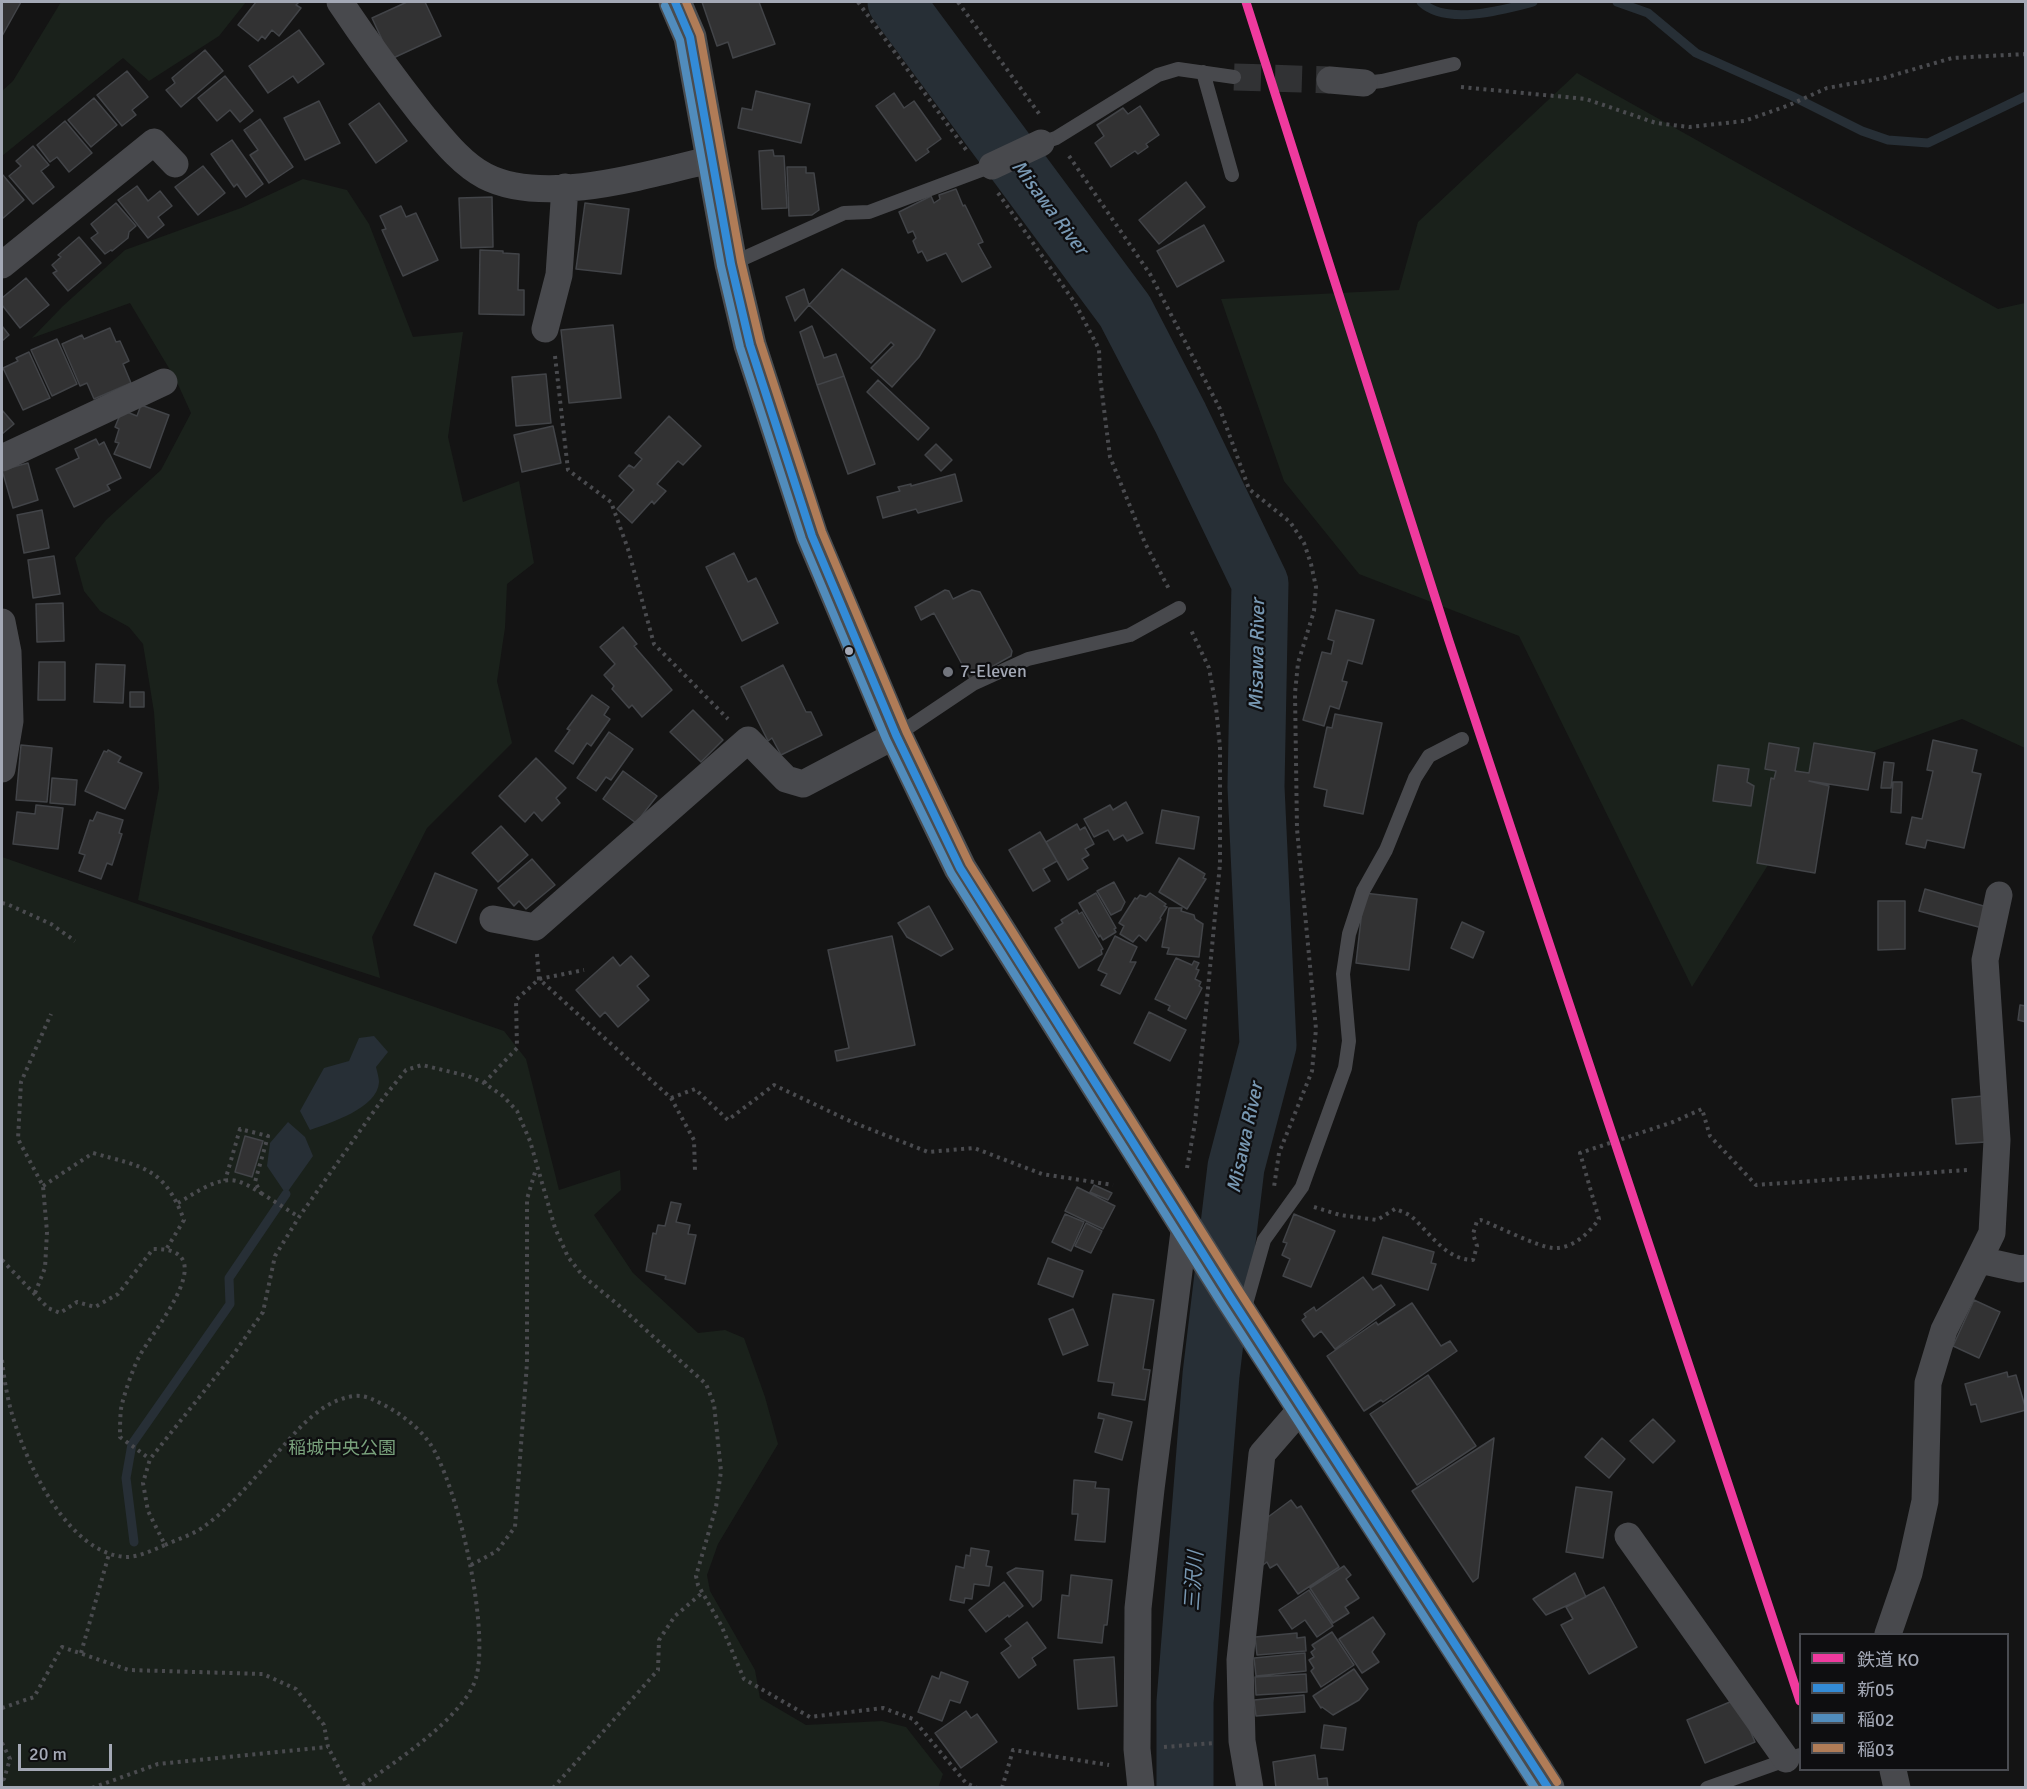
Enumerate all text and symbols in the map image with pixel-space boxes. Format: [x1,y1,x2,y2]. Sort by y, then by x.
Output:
water label: Misawa River [1006,156,1092,260]
water label: Misawa River [1245,599,1271,711]
unlabelled marker [843,645,855,657]
place label: 7-Eleven [960,661,1027,683]
marker: 7-Eleven [941,665,955,679]
water label: Misawa River [1223,1081,1269,1195]
park label: 稲城中央公園 [288,1438,396,1460]
water label: 三沢川 [1181,1550,1209,1612]
legend [1799,1633,2009,1771]
text: 鉄道 KO [1857,1649,1919,1671]
text: 新05 [1857,1679,1894,1701]
text: 稲02 [1857,1709,1894,1731]
scale bar [21,1732,116,1770]
text: 稲03 [1857,1739,1894,1761]
text: 20 m [29,1743,67,1765]

